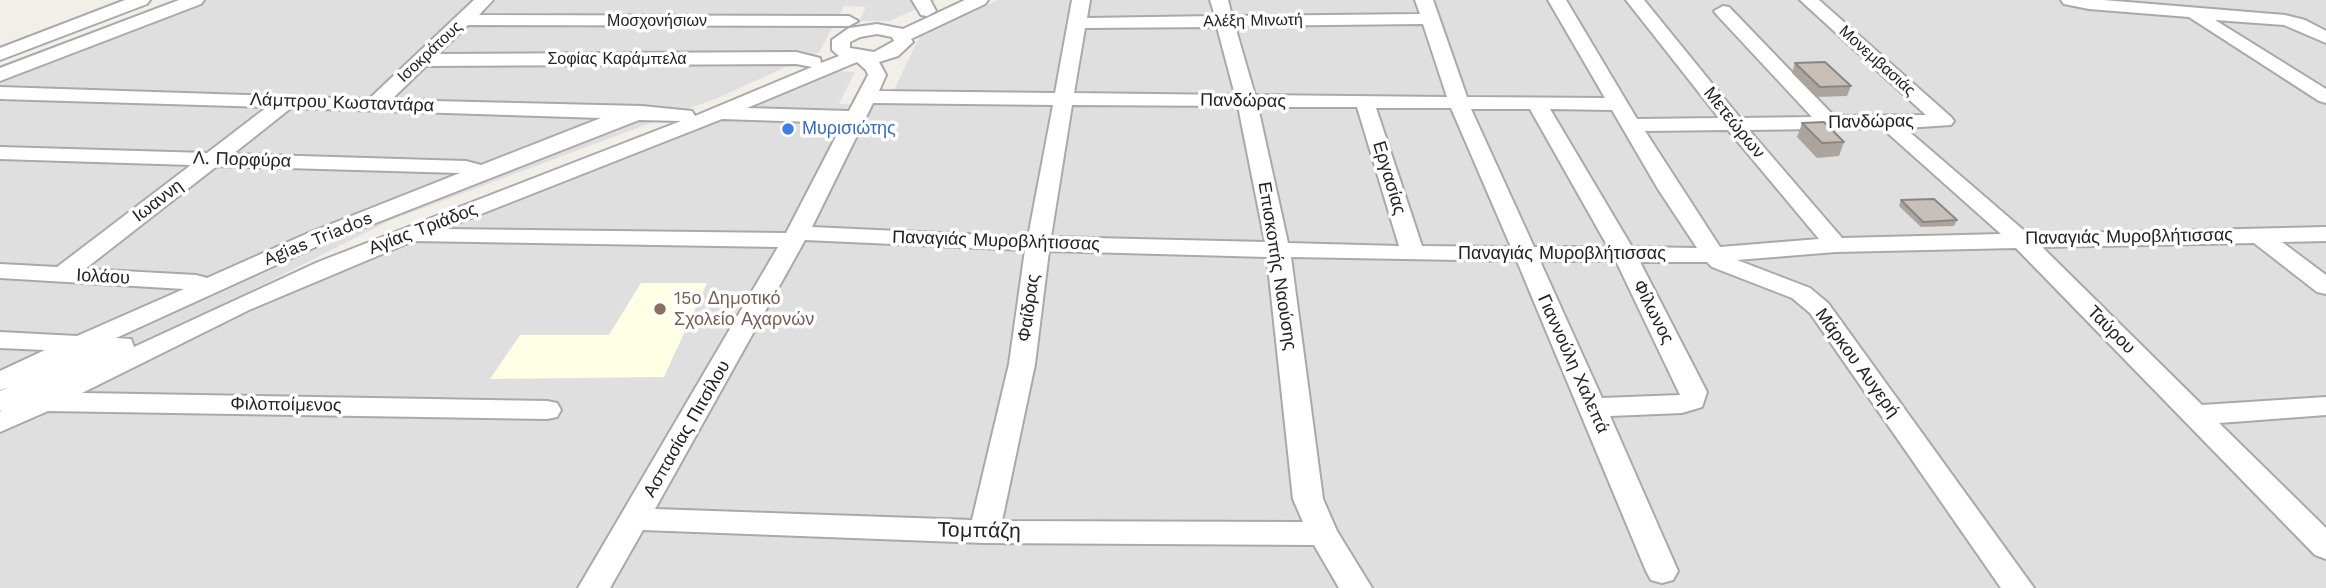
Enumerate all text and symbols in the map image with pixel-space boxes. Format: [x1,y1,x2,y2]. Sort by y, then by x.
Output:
street label: Μοσχονήσιων [607,11,707,31]
street label: Αλέξη Μινωτή [1203,11,1303,31]
street label: Ισοκράτους [394,17,466,87]
street label: Μονεμβασιάς [1835,22,1919,100]
street label: Σοφίας Καράμπελα [547,49,687,69]
street label: Μετεώρων [1699,83,1769,163]
street label: Λάμπρου Κωσταντάρα [250,89,434,117]
street label: Πανδώρας [1200,89,1286,113]
street label: Πανδώρας [1828,110,1914,134]
place label: Μυρισιώτης [802,118,896,140]
marker: Μυρισιώτης [780,121,796,137]
street label: Εργασίας [1368,139,1410,217]
street label: Λ. Πορφύρα [192,147,292,173]
street label: Ιωαννη [129,175,187,227]
street label: Επισκοπής Ναούσης [1253,180,1301,352]
street label: Αγίας Τριάδος [366,198,480,260]
street label: Agias Triados [260,207,376,271]
street label: Παναγιάς Μυροβλήτισσας [2025,224,2233,250]
street label: Παναγιάς Μυροβλήτισσας [892,227,1100,255]
street label: Παναγιάς Μυροβλήτισσας [1458,243,1666,265]
street label: Ιολάου [76,265,130,289]
street label: Φαίδρας [1014,273,1044,343]
street label: Φίλωνος [1628,276,1678,348]
place label: 15ο Δημοτικό Σχολείο Αχαρνών [674,288,814,330]
street label: Γιαννούλη Χαλεπά [1533,291,1613,437]
marker: 15ο Δημοτικό Σχολείο Αχαρνών [652,301,668,317]
street label: Ταύρου [2082,301,2140,359]
street label: Μάρκου Αυγερή [1810,304,1904,422]
street label: Ασπασίας Πιτσίλου [639,357,735,501]
street label: Φιλοποίμενος [230,393,342,417]
street label: Τομπάζη [937,518,1021,544]

